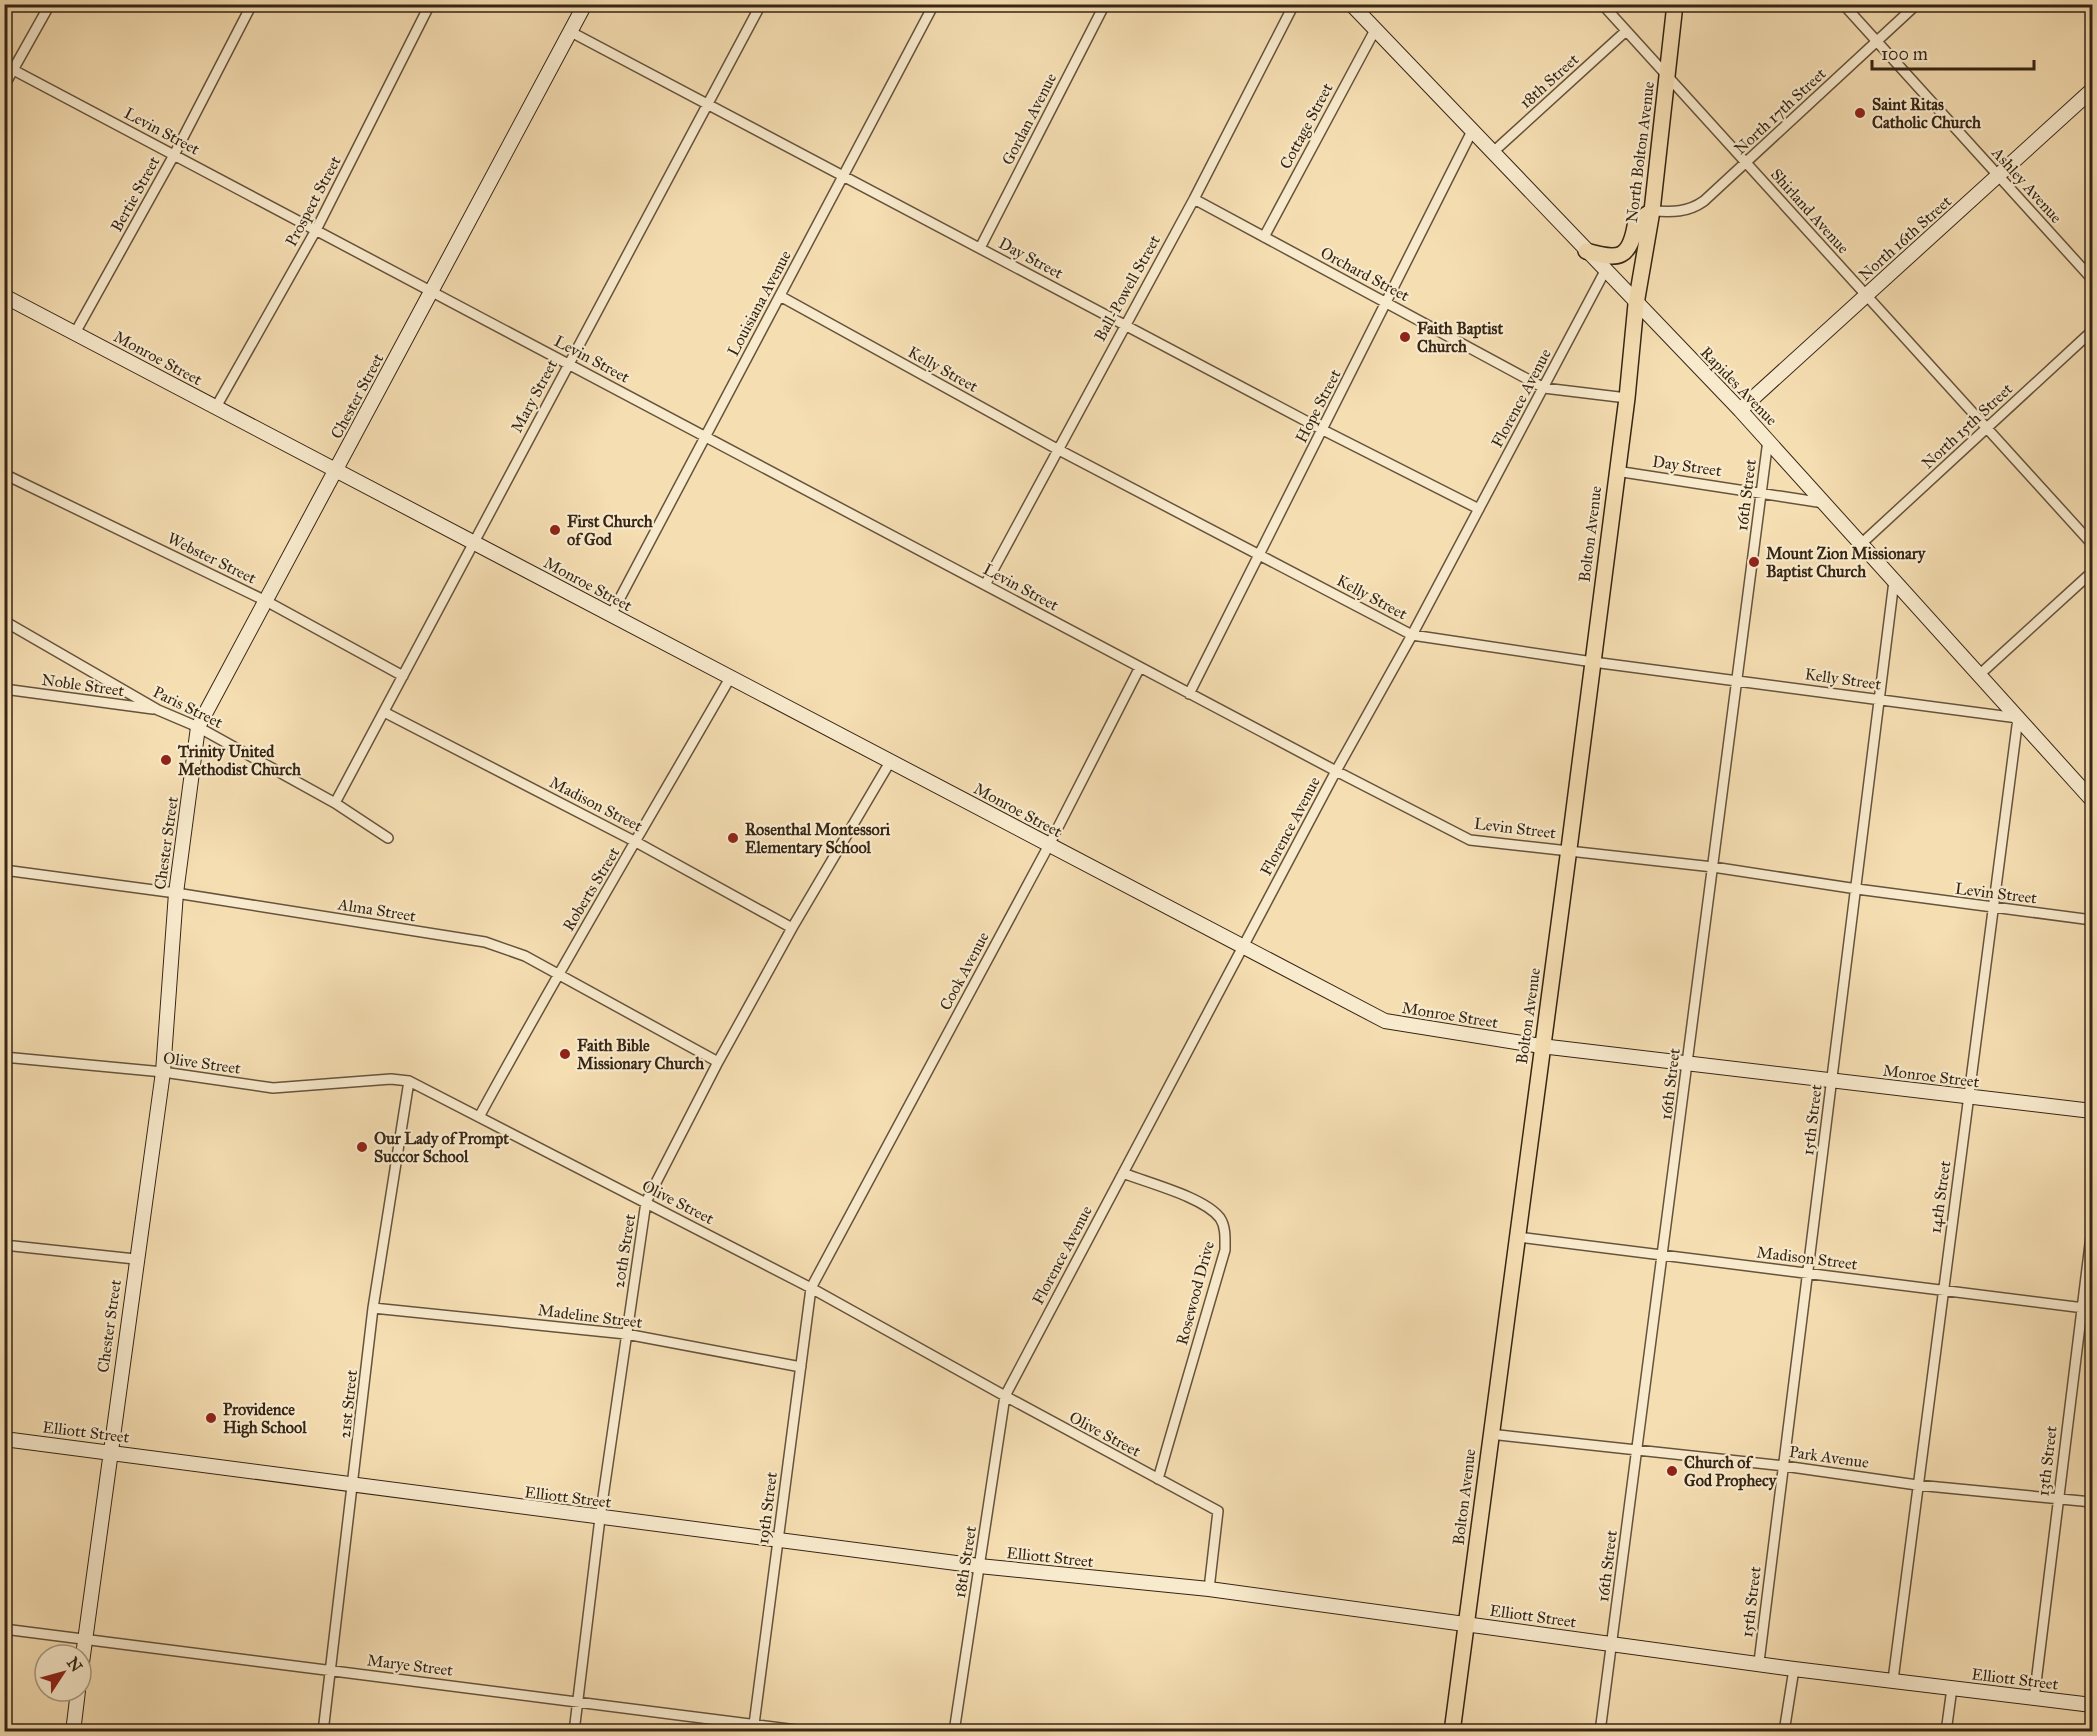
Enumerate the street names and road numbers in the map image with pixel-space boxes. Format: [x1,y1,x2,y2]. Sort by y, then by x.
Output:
street label: 18th Street [1516,49,1583,112]
street label: North 17th Street [1730,64,1830,158]
street label: Gordan Avenue [998,70,1060,168]
street label: Cottage Street [1275,80,1338,173]
street label: North Bolton Avenue [1622,80,1658,224]
street label: Levin Street [121,103,203,159]
street label: Ashley Avenue [1987,142,2066,227]
street label: Prospect Street [281,152,345,249]
street label: Bertie Street [107,153,164,235]
street label: Shirland Avenue [1767,165,1853,258]
street label: North 16th Street [1855,191,1955,284]
street label: Ball-Powell Street [1090,231,1164,344]
street label: Day Street [996,233,1067,283]
street label: Orchard Street [1317,243,1413,305]
street label: Louisiana Avenue [723,247,795,359]
street label: Monroe Street [111,327,206,389]
street label: Levin Street [551,331,633,387]
street label: Kelly Street [905,342,982,396]
street label: Rapides Avenue [1697,343,1782,430]
street label: Florence Avenue [1487,345,1555,451]
street label: Chester Street [327,350,388,442]
street label: Mary Street [507,356,561,436]
street label: Hope Street [1291,366,1345,446]
street label: North 15th Street [1918,379,2016,473]
street label: Day Street [1651,452,1723,480]
street label: 16th Street [1732,458,1760,532]
street label: Bolton Avenue [1575,484,1605,583]
street label: Webster Street [165,528,260,588]
street label: Monroe Street [541,553,636,615]
street label: Levin Street [980,559,1062,615]
street label: Kelly Street [1334,571,1411,624]
street label: Kelly Street [1804,664,1883,694]
street label: Noble Street [40,670,126,700]
street label: Paris Street [150,682,226,732]
street label: Madison Street [546,772,646,836]
street label: Florence Avenue [1256,773,1324,879]
street label: Monroe Street [971,779,1066,841]
street label: Chester Street [150,795,182,891]
street label: Levin Street [1473,814,1557,842]
street label: Roberts Street [559,843,624,934]
street label: Levin Street [1954,879,2038,907]
street label: Alma Street [336,894,418,926]
street label: Cook Avenue [935,928,993,1013]
street label: Bolton Avenue [1512,966,1544,1065]
street label: Monroe Street [1401,998,1500,1032]
street label: 16th Street [1656,1047,1684,1121]
street label: Olive Street [162,1048,242,1078]
street label: Monroe Street [1882,1061,1981,1091]
street label: 15th Street [1798,1083,1826,1157]
street label: 14th Street [1926,1159,1955,1234]
street label: Olive Street [639,1176,717,1228]
street label: Florence Avenue [1028,1202,1096,1308]
street label: 20th Street [609,1212,639,1290]
street label: Rosewood Drive [1172,1239,1218,1347]
street label: Madison Street [1755,1242,1859,1274]
street label: Chester Street [93,1278,125,1374]
street label: Madeline Street [537,1300,644,1332]
street label: 21st Street [335,1368,361,1439]
street label: Olive Street [1066,1407,1144,1461]
street label: Elliott Street [42,1417,131,1447]
street label: 13th Street [2033,1425,2061,1497]
street label: Park Avenue [1788,1442,1870,1472]
street label: Bolton Avenue [1449,1447,1479,1546]
street label: 19th Street [753,1471,781,1545]
street label: Elliott Street [524,1482,613,1512]
street label: 18th Street [950,1524,980,1599]
street label: 16th Street [1593,1529,1621,1603]
street label: Elliott Street [1006,1543,1095,1571]
street label: 15th Street [1737,1565,1765,1639]
street label: Elliott Street [1489,1601,1578,1632]
street label: Marye Street [366,1650,454,1680]
street label: Elliott Street [1971,1664,2060,1694]

